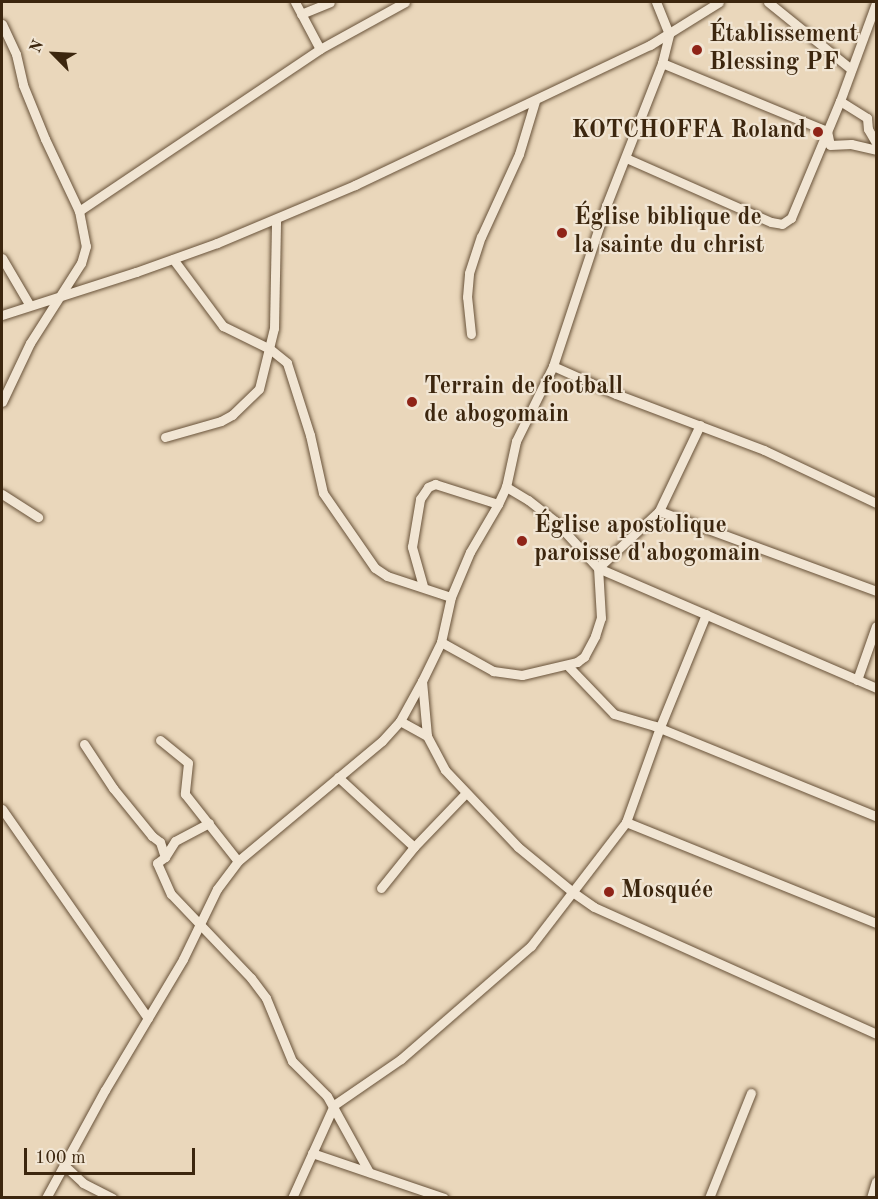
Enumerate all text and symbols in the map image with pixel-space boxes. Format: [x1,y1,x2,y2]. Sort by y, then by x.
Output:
place label: Établissement Blessing PF [709,22,858,78]
north arrow [24,24,84,84]
text: N [28,38,47,56]
marker: Établissement Blessing PF [690,43,704,57]
place label: KOTCHOFFA Roland [571,118,806,146]
marker: KOTCHOFFA Roland [811,125,825,139]
place label: Église biblique de la sainte du christ [574,205,764,261]
marker: Église biblique de la sainte du christ [555,226,569,240]
place label: Terrain de football de abogomain [424,374,623,430]
marker: Terrain de football de abogomain [405,395,419,409]
place label: Église apostolique paroisse d'abogomain [534,513,760,569]
marker: Église apostolique paroisse d'abogomain [515,534,529,548]
place label: Mosquée [621,878,713,906]
marker: Mosquée [602,885,616,899]
scale bar [27,1136,198,1174]
text: 100 m [35,1149,86,1167]

